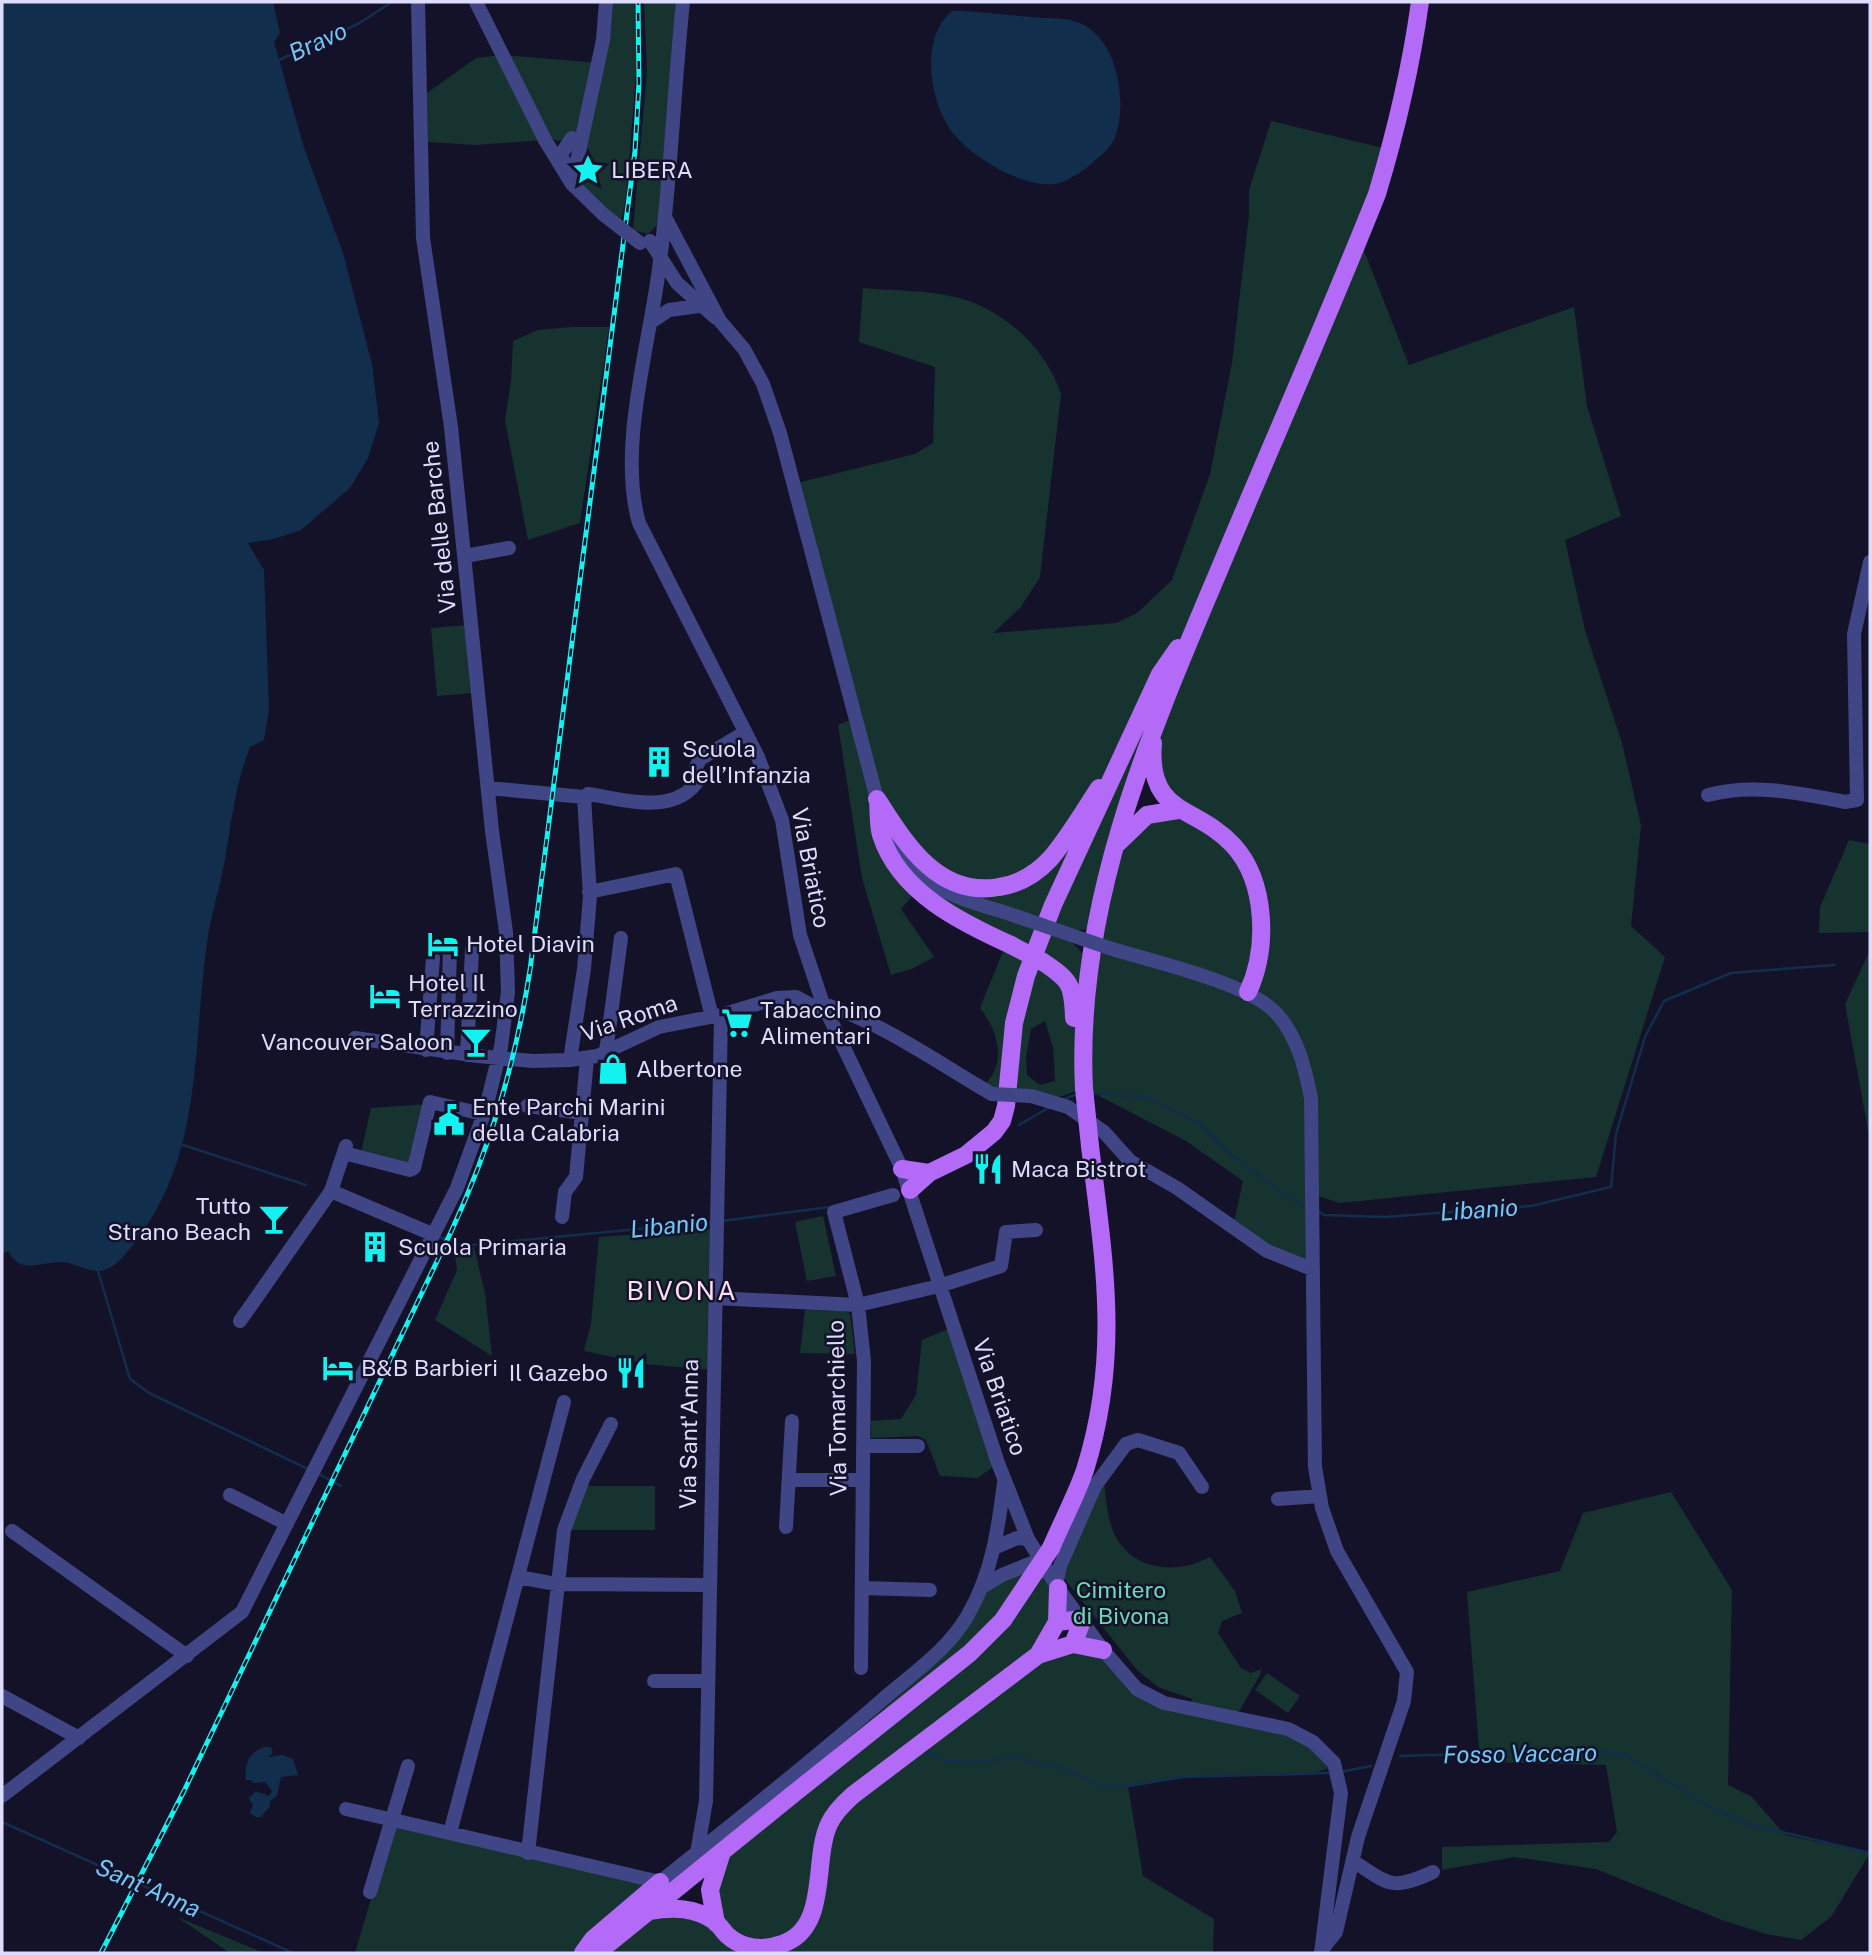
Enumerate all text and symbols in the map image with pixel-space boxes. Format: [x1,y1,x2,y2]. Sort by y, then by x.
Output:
water label: Bravo [284,16,351,67]
place icon: LIBERA [571,153,605,187]
place label: LIBERA [611,156,693,183]
street label: Via delle Barche [416,440,461,614]
place label: Scuola dell’Infanzia [682,735,811,788]
building icon: Scuola dell’Infanzia [642,745,676,779]
street label: Via Briatico [787,806,836,930]
hotel icon: Hotel Diavin [426,927,460,961]
place label: Hotel Diavin [466,930,595,957]
place label: Hotel Il Terrazzino [408,969,518,1022]
hotel icon: Hotel Il Terrazzino [368,979,402,1013]
street label: Via Roma [577,988,681,1047]
place label: Tabacchino Alimentari [760,996,881,1049]
supermarket icon: Tabacchino Alimentari [720,1006,754,1040]
bar icon: Vancouver Saloon [459,1025,493,1059]
place label: Vancouver Saloon [261,1028,453,1055]
shop icon: Albertone [596,1052,630,1086]
place label: Albertone [636,1055,743,1082]
place label: Ente Parchi Marini della Calabria [472,1093,666,1146]
public building icon: Ente Parchi Marini della Calabria [432,1103,466,1137]
restaurant icon: Maca Bistrot [971,1152,1005,1186]
place label: Maca Bistrot [1011,1155,1146,1182]
place label: Tutto Strano Beach [107,1192,251,1245]
water label: Libanio [1439,1192,1519,1226]
bar icon: Tutto Strano Beach [257,1202,291,1236]
water label: Libanio [629,1207,709,1243]
building icon: Scuola Primaria [358,1230,392,1264]
place label: Scuola Primaria [398,1233,567,1260]
district label: BIVONA [626,1275,738,1306]
street label: Via Tomarchiello [821,1320,852,1496]
street label: Via Briatico [968,1335,1033,1459]
hotel icon: B&B Barbieri [321,1351,355,1385]
place label: B&B Barbieri [361,1354,498,1381]
restaurant icon: Il Gazebo [614,1356,648,1390]
place label: Il Gazebo [509,1359,608,1386]
street label: Via Sant'Anna [674,1359,703,1509]
park label: Cimitero di Bivona [1073,1576,1169,1629]
water label: Fosso Vaccaro [1443,1738,1597,1768]
water label: Sant'Anna [92,1852,205,1923]

